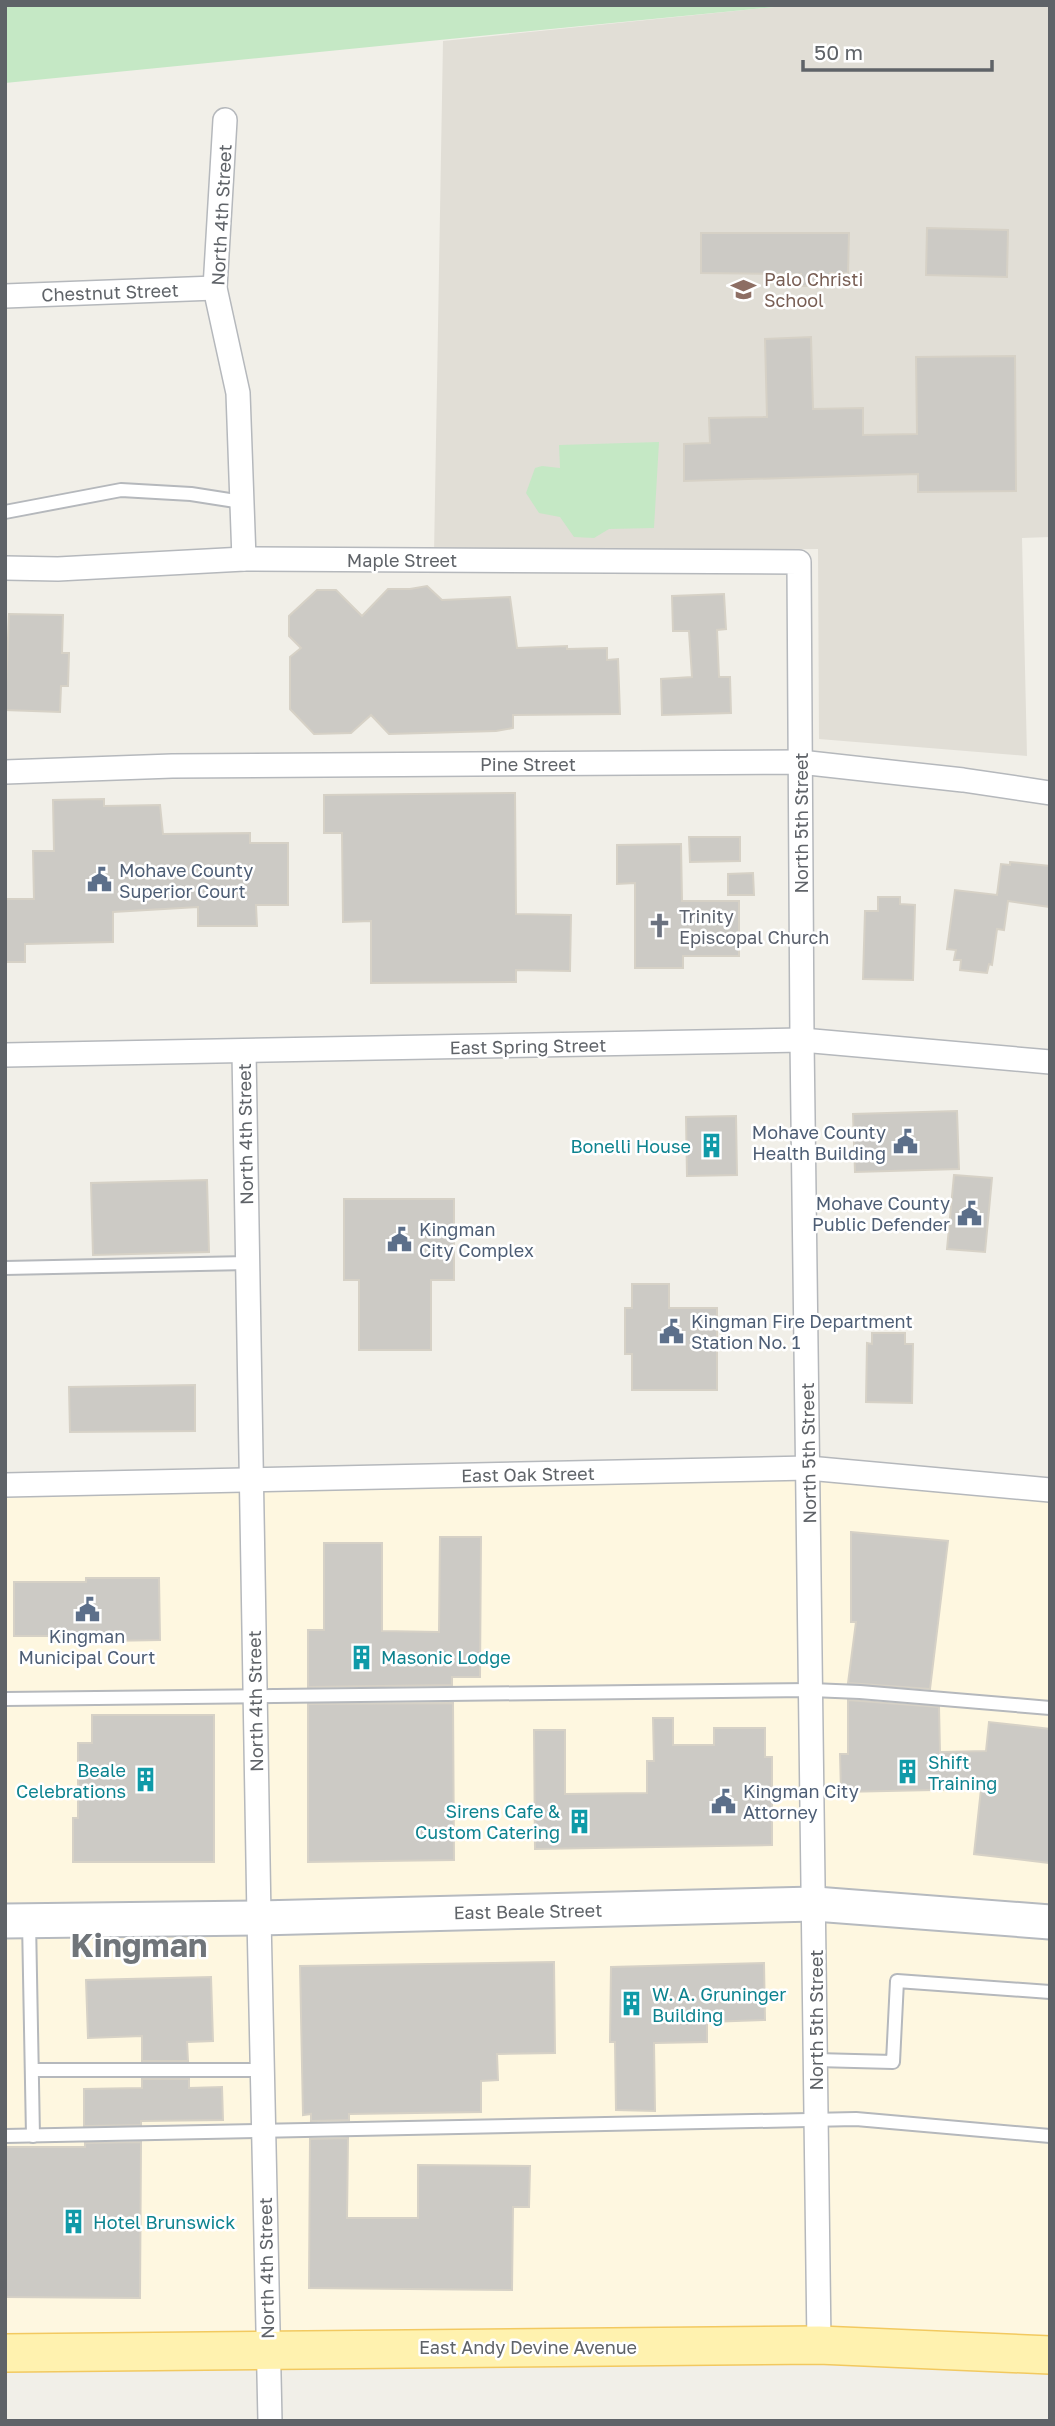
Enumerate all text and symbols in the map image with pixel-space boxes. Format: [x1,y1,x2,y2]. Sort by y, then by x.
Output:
scale bar [803,28,992,72]
text: 50 m [814,39,863,65]
street label: North 4th Street [206,144,236,286]
place label: Palo Christi School [764,268,863,311]
school or university icon: Palo Christi School [730,275,758,303]
street label: Chestnut Street [41,279,179,305]
street label: Maple Street [347,549,457,571]
street label: North 5th Street [790,752,812,894]
street label: Pine Street [480,753,576,775]
place label: Mohave County Superior Court [119,859,253,902]
public building icon: Mohave County Superior Court [85,866,113,894]
place label: Trinity Episcopal Church [679,905,829,948]
church icon: Trinity Episcopal Church [645,912,673,940]
street label: East Spring Street [450,1034,606,1058]
street label: North 4th Street [233,1063,257,1205]
place label: Mohave County Health Building [752,1121,886,1164]
public building icon: Mohave County Health Building [892,1128,920,1156]
building icon: Bonelli House [697,1132,725,1160]
place label: Bonelli House [570,1135,691,1157]
place label: Mohave County Public Defender [812,1192,950,1235]
public building icon: Mohave County Public Defender [956,1199,984,1227]
place label: Kingman City Complex [419,1218,534,1261]
public building icon: Kingman City Complex [385,1225,413,1253]
place label: Kingman Fire Department Station No. 1 [691,1310,913,1353]
public building icon: Kingman Fire Department Station No. 1 [657,1317,685,1345]
street label: North 5th Street [796,1382,820,1524]
street label: East Oak Street [461,1462,595,1486]
public building icon: Kingman Municipal Court [73,1595,101,1623]
place label: Kingman Municipal Court [19,1625,155,1668]
street label: North 4th Street [243,1630,267,1772]
building icon: Masonic Lodge [347,1643,375,1671]
place label: Masonic Lodge [381,1646,511,1668]
place label: Shift Training [928,1751,997,1794]
building icon: Shift Training [894,1758,922,1786]
place label: Beale Celebrations [16,1759,126,1802]
building icon: Beale Celebrations [132,1766,160,1794]
place label: Kingman City Attorney [743,1780,859,1823]
public building icon: Kingman City Attorney [709,1787,737,1815]
place label: Sirens Cafe & Custom Catering [415,1800,560,1843]
building icon: Sirens Cafe & Custom Catering [566,1807,594,1835]
street label: East Beale Street [453,1899,603,1923]
district label: Kingman [71,1926,207,1964]
street label: North 5th Street [805,1949,827,2091]
place label: W. A. Gruninger Building [652,1983,786,2026]
building icon: W. A. Gruninger Building [618,1990,646,2018]
street label: North 4th Street [254,2197,278,2339]
building icon: Hotel Brunswick [59,2208,87,2236]
place label: Hotel Brunswick [93,2211,235,2233]
street label: East Andy Devine Avenue [419,2336,637,2358]

